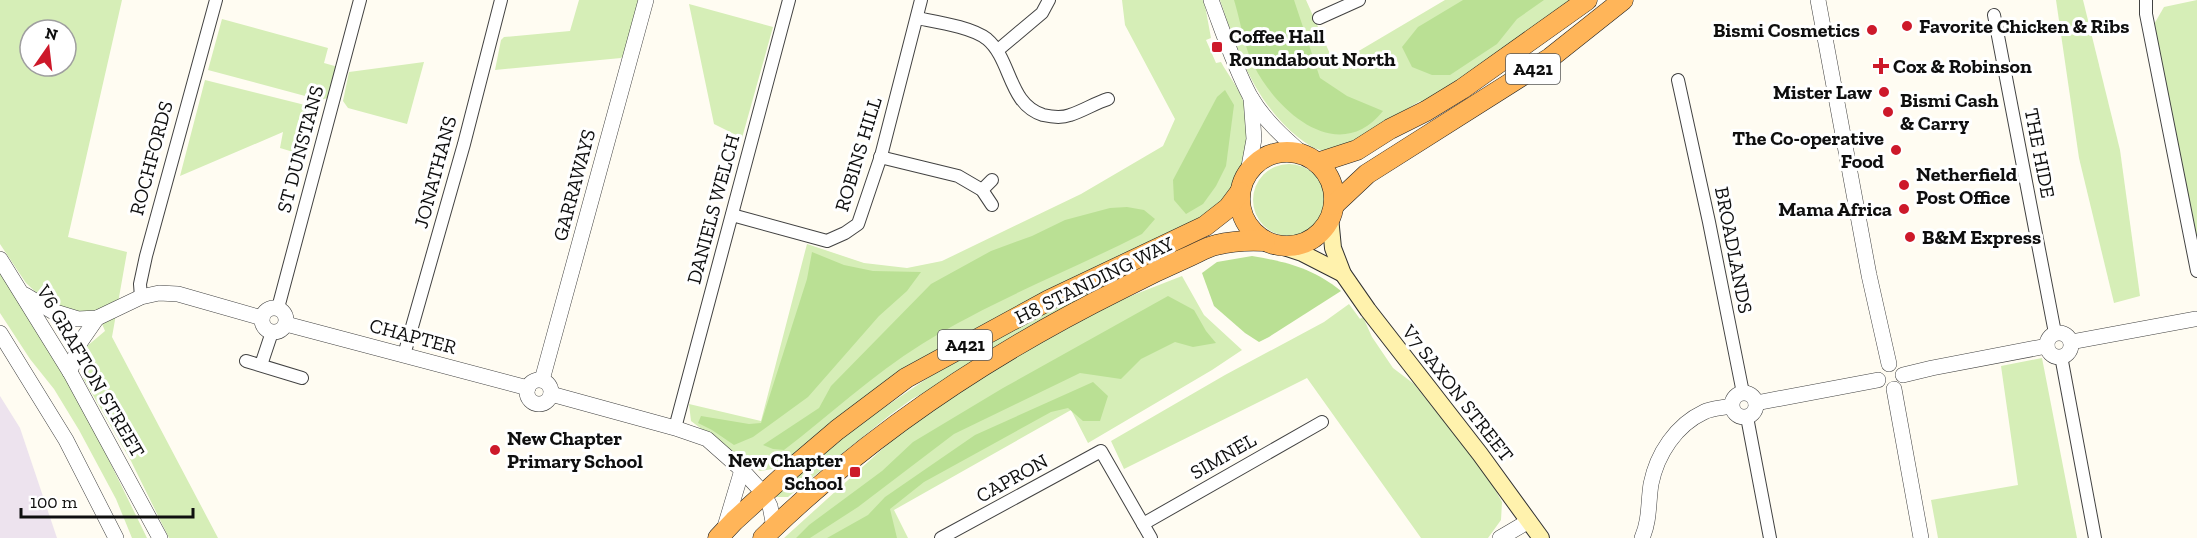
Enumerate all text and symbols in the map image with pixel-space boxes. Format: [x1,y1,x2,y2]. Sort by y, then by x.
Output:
place label: Favorite Chicken & Ribs [1919,14,2130,38]
north arrow [18,18,78,78]
place label: Bismi Cosmetics [1713,18,1860,42]
marker: Favorite Chicken & Ribs [1900,19,1914,33]
text: N [43,23,60,45]
marker: Bismi Cosmetics [1865,23,1879,37]
place label: Coffee Hall Roundabout North [1229,24,1396,71]
marker: Coffee Hall Roundabout North [1210,40,1224,54]
road number: A421 [1506,54,1560,84]
place label: Cox & Robinson [1893,54,2032,78]
marker: Cox & Robinson [1874,59,1888,73]
place label: Mister Law [1773,80,1873,104]
street label: ST DUNSTANS [272,83,328,215]
marker: Mister Law [1877,85,1891,99]
place label: Bismi Cash & Carry [1900,88,1999,135]
street label: ROBINS HILL [829,94,887,214]
street label: ROCHFORDS [124,98,178,218]
marker: Bismi Cash & Carry [1881,105,1895,119]
street label: THE HIDE [2020,106,2060,200]
street label: JONATHANS [408,113,462,231]
street label: GARRAWAYS [548,126,600,244]
place label: The Co-operative Food [1732,126,1885,173]
street label: DANIELS WELCH [681,131,745,287]
marker: The Co-operative Food [1889,143,1903,157]
place label: Netherfield Post Office [1916,162,2018,209]
marker: Netherfield Post Office [1897,178,1911,192]
street label: BROADLANDS [1710,185,1758,315]
place label: Mama Africa [1778,197,1892,221]
marker: Mama Africa [1897,202,1911,216]
place label: B&M Express [1922,225,2041,249]
marker: B&M Express [1903,230,1917,244]
street label: H8 STANDING WAY [1011,231,1178,329]
street label: V6 GRAFTON STREET [31,280,150,462]
street label: CHAPTER [367,313,460,359]
street label: V7 SAXON STREET [1396,319,1519,466]
road number: A421 [938,330,992,360]
place label: New Chapter Primary School [507,426,643,473]
street label: SIMNEL [1186,428,1260,484]
marker: New Chapter Primary School [488,443,502,457]
place label: New Chapter School [728,448,843,495]
street label: CAPRON [972,448,1052,508]
marker: New Chapter School [848,465,862,479]
scale bar [21,481,194,519]
text: 100 m [30,491,78,513]

